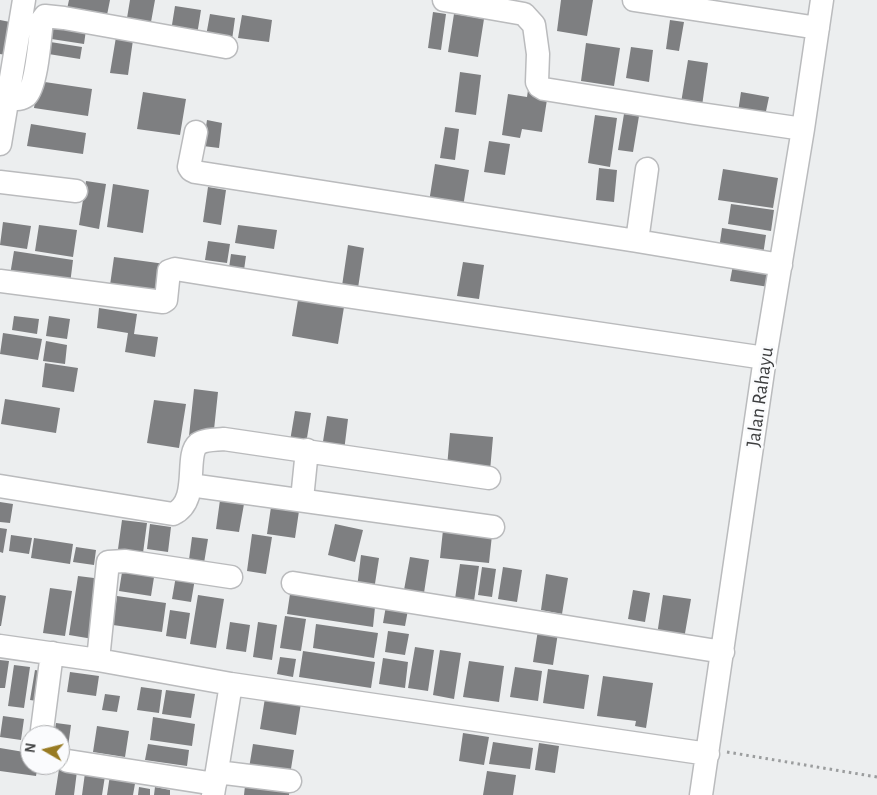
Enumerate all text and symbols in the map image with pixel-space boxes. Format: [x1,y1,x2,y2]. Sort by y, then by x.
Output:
street label: Jalan Rahayu [741,345,779,449]
north arrow [20,725,70,775]
text: N [24,742,39,754]

